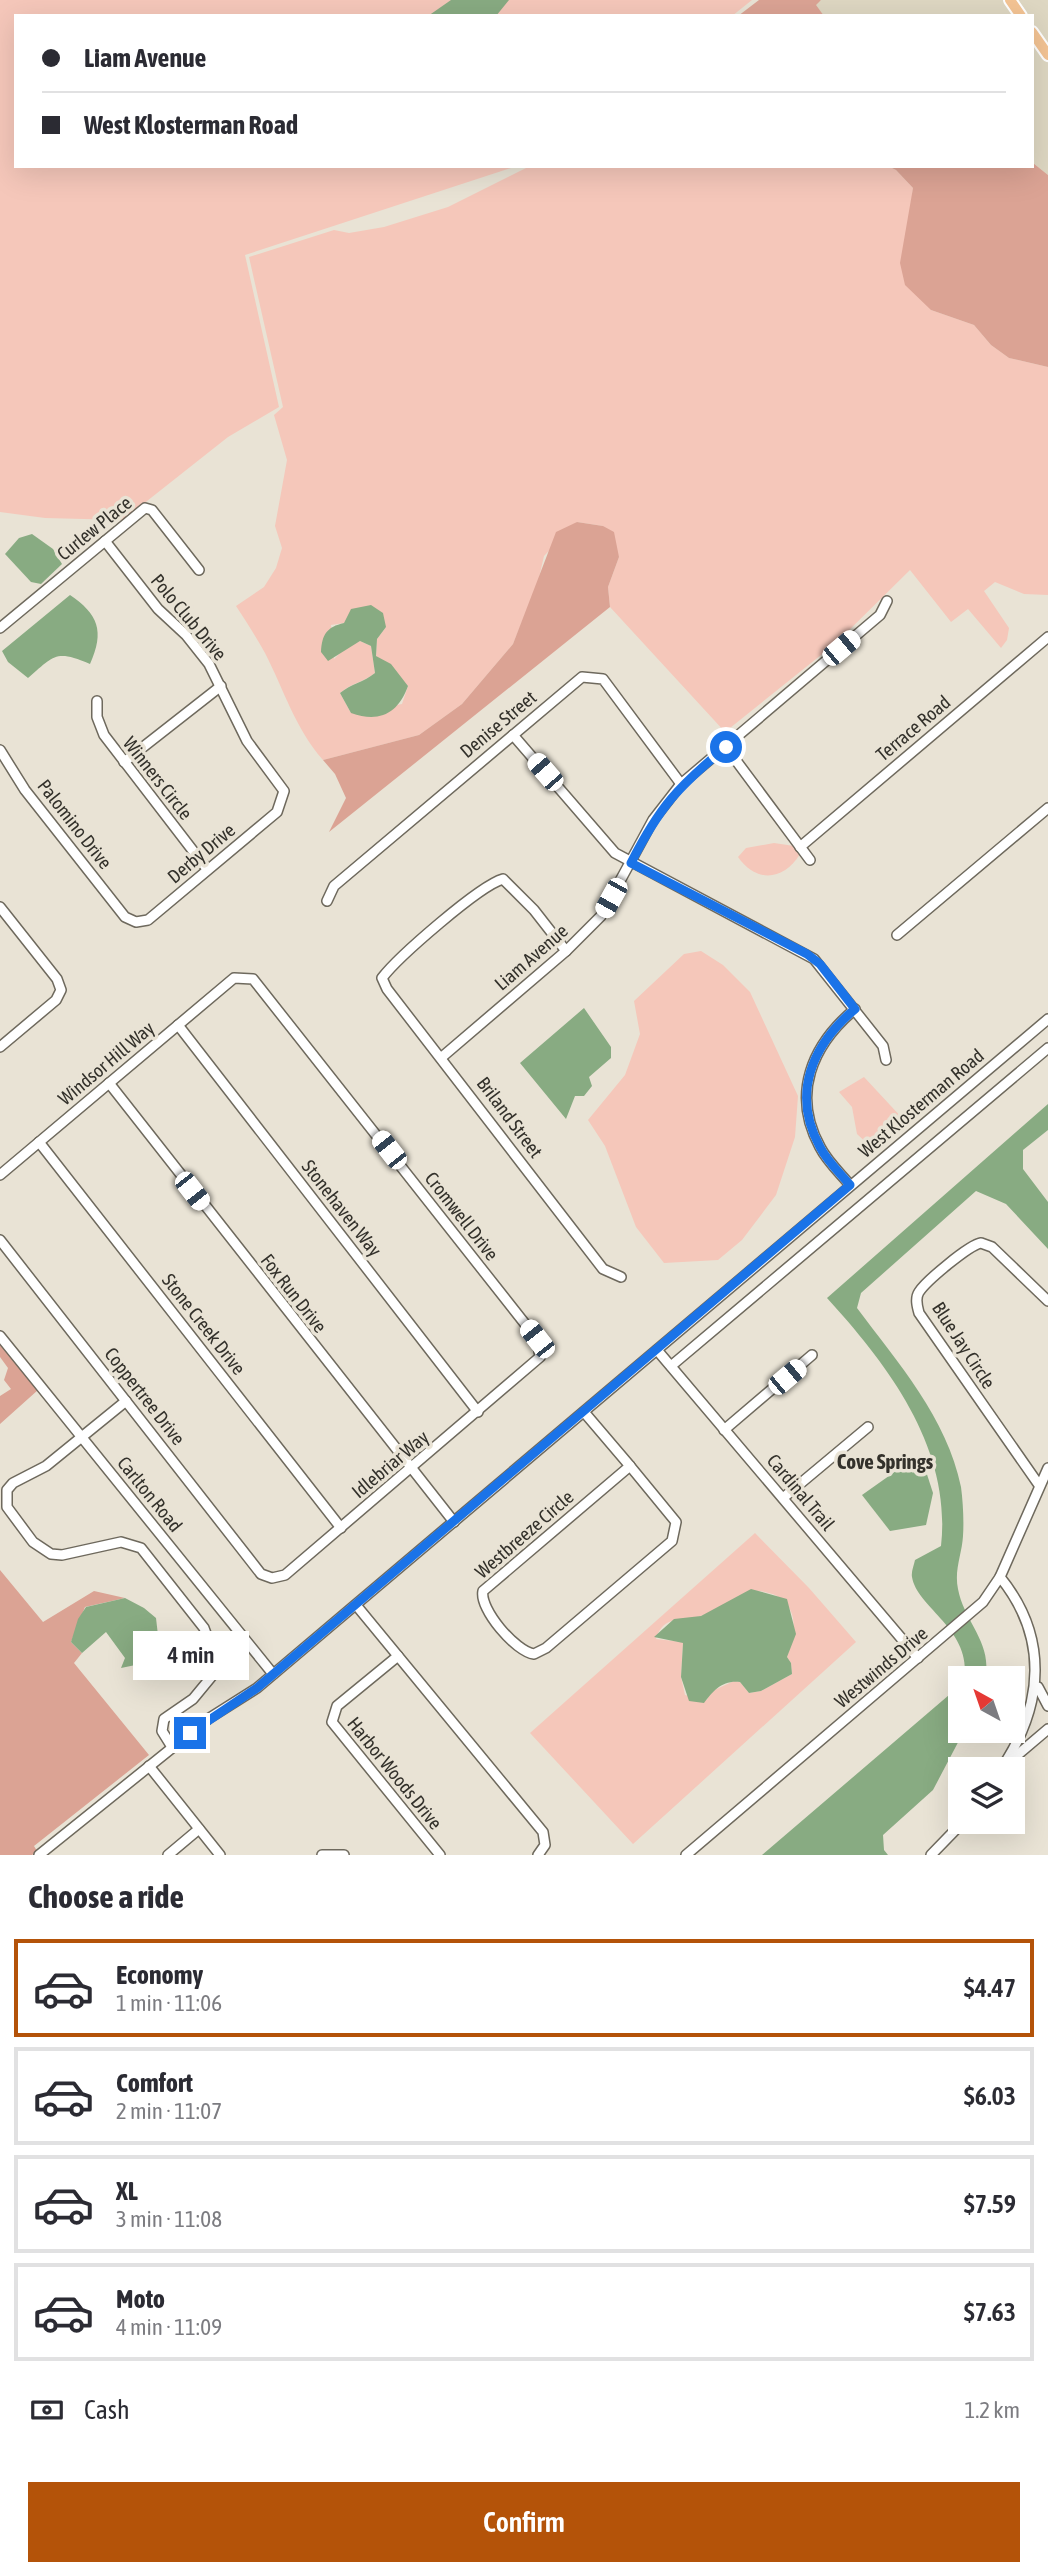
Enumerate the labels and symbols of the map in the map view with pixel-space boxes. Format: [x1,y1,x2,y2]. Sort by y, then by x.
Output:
street label: Curlew Place [52,491,136,565]
street label: Polo Club Drive [147,569,231,665]
car [819,626,864,670]
street label: Denise Street [456,686,540,762]
street label: Terrace Road [871,691,955,765]
route start [710,731,742,763]
street label: Winners Circle [119,732,197,824]
car [524,749,567,795]
street label: Palomino Drive [33,775,117,873]
street label: Derby Drive [163,819,239,887]
car [592,875,631,921]
street label: Liam Avenue [490,919,572,995]
street label: Windsor Hill Way [54,1016,158,1109]
street label: West Klosterman Road [854,1044,988,1162]
street label: Briland Street [473,1072,547,1162]
car [368,1127,411,1173]
street label: Stonehaven Way [298,1156,386,1261]
street label: Cromwell Drive [421,1167,503,1265]
car [171,1168,214,1214]
street label: Fox Run Drive [256,1249,332,1337]
street label: Stone Creek Drive [158,1269,250,1379]
street label: Blue Jay Circle [928,1298,1000,1392]
car [516,1316,559,1362]
street label: Coppertree Drive [100,1343,190,1449]
car [765,1355,810,1399]
street label: Idlebriar Way [347,1426,433,1502]
street label: Cardinal Trail [763,1449,839,1535]
district label: Cove Springs [837,1449,934,1473]
street label: Carlton Road [113,1452,187,1536]
street label: Westbreeze Circle [470,1485,578,1583]
street label: Westwinds Drive [830,1622,932,1712]
callout: 4 min [132,1632,248,1680]
north arrow [948,1666,1026,1743]
street label: Harbor Woods Drive [343,1712,447,1834]
route end [174,1717,206,1749]

